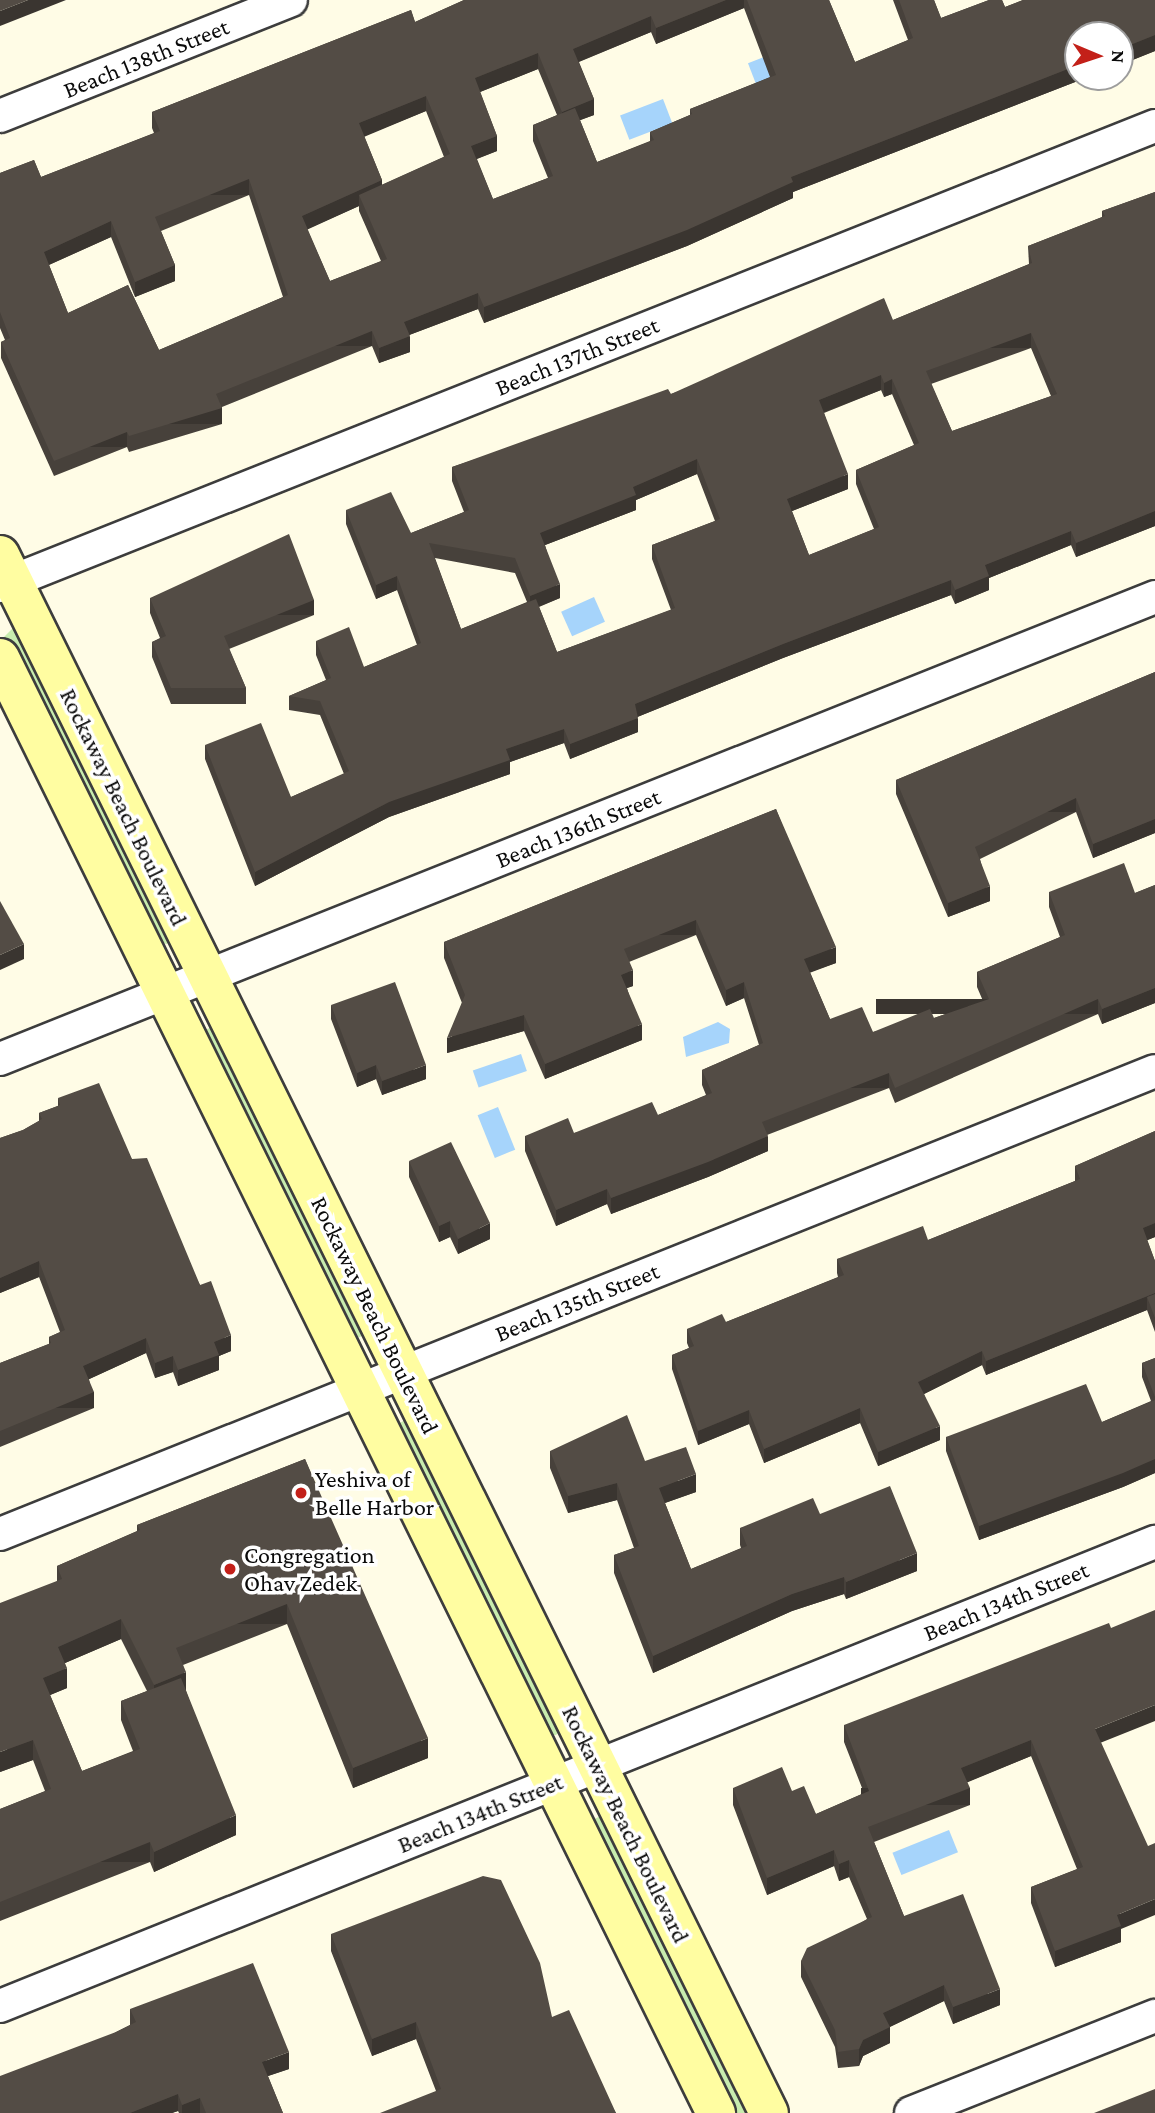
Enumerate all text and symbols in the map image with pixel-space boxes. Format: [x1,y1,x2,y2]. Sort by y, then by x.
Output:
street label: Beach 138th Street [59,12,233,104]
north arrow [1064,21,1134,91]
text: N [1108,50,1129,64]
street label: Beach 137th Street [491,310,663,402]
street label: Rockaway Beach Boulevard [54,684,194,930]
street label: Beach 136th Street [491,782,665,874]
street label: Rockaway Beach Boulevard [305,1192,445,1438]
street label: Beach 135th Street [491,1256,663,1348]
place label: Yeshiva of Belle Harbor [315,1465,434,1521]
marker: Yeshiva of Belle Harbor [293,1485,309,1501]
place label: Congregation Ohav Zedek [244,1541,375,1597]
street label: Beach 134th Street [919,1555,1093,1647]
marker: Congregation Ohav Zedek [222,1561,238,1577]
street label: Rockaway Beach Boulevard [556,1701,696,1947]
street label: Beach 134th Street [393,1767,567,1859]

